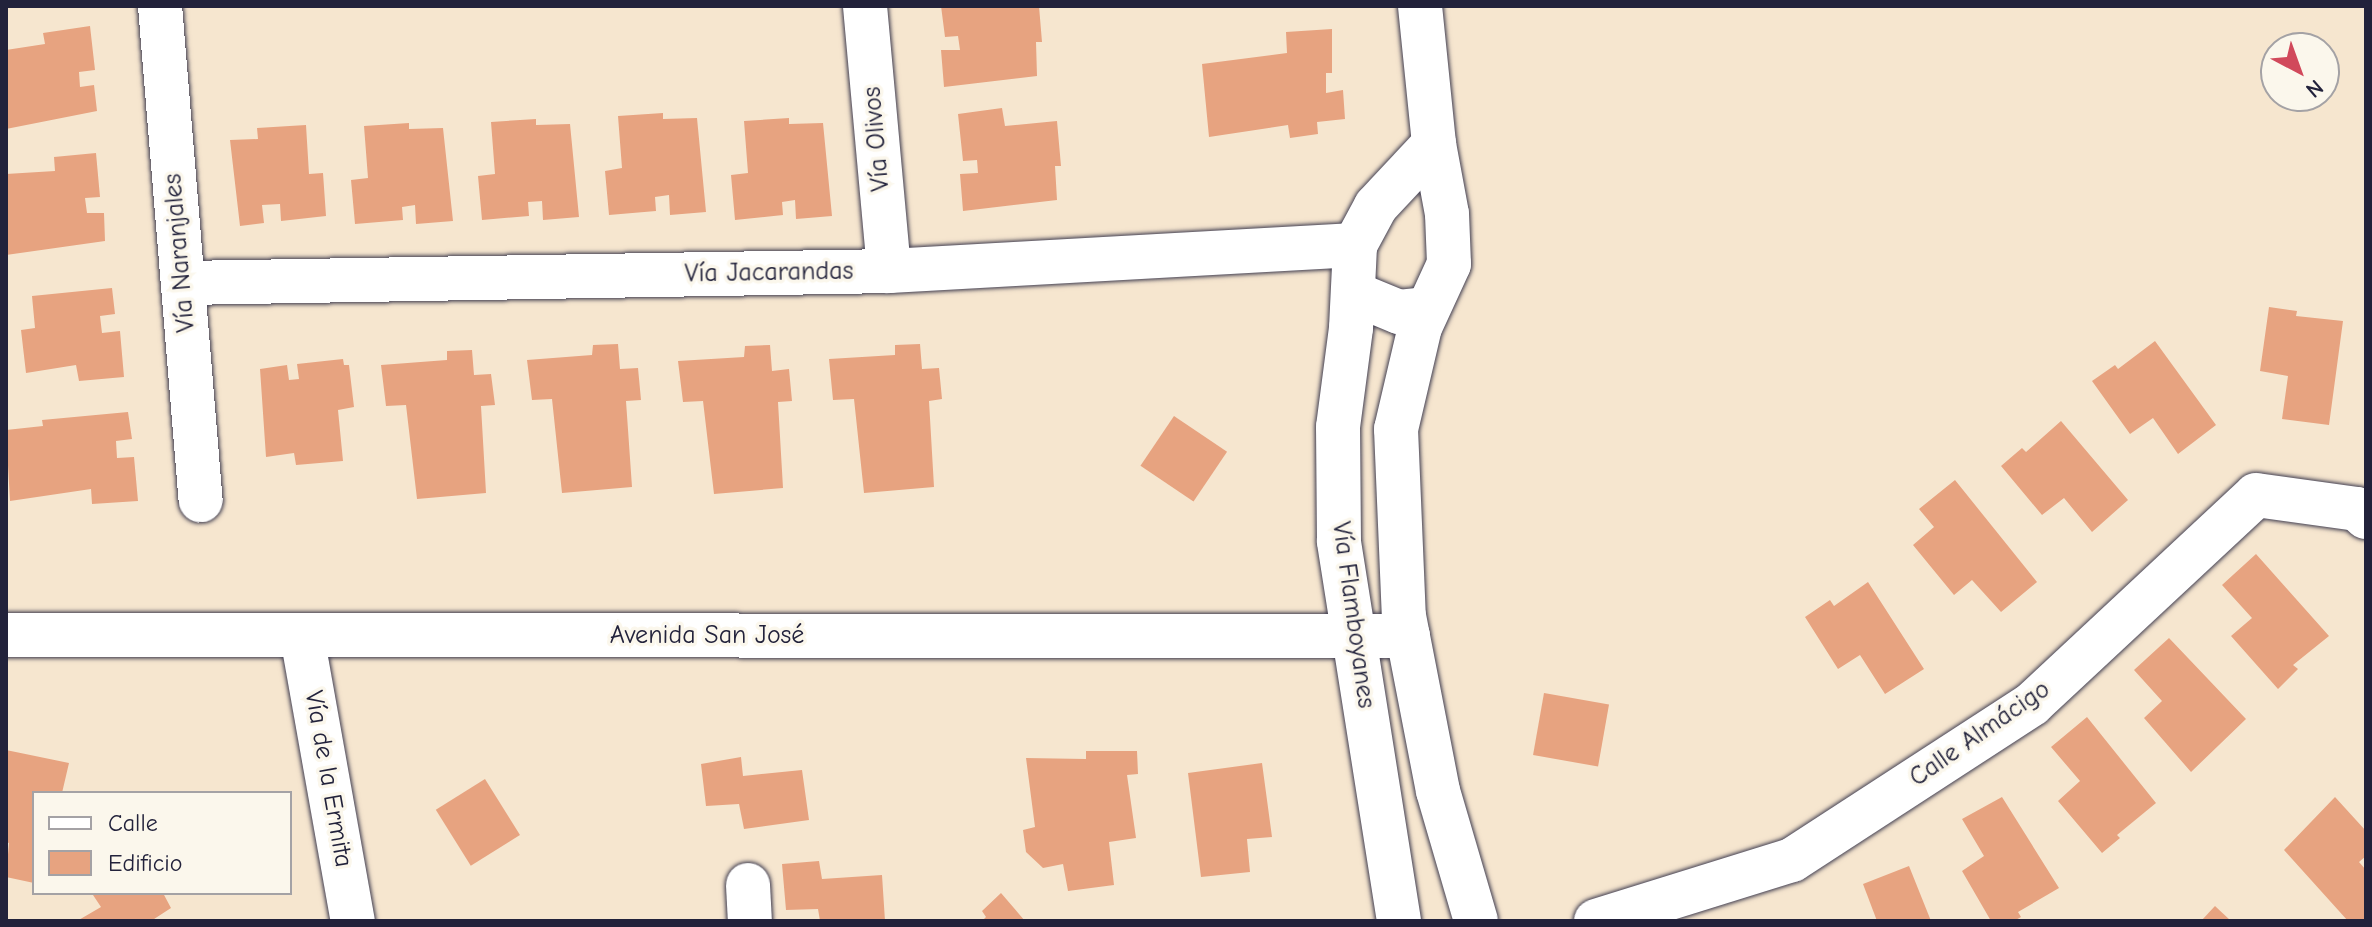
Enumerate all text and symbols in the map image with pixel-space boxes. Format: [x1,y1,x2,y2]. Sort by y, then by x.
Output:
north arrow [2260,32,2340,112]
text: N [2300,74,2328,103]
street label: Vía Olivos [857,85,897,193]
street label: Vía Naranjales [158,172,202,334]
street label: Vía Jacarandas [684,256,854,290]
street label: Vía Flamboyanes [1324,520,1382,710]
street label: Avenida San José [610,620,804,652]
street label: Calle Almácigo [1904,674,2056,794]
street label: Vía de la Ermita [297,688,359,870]
legend [32,791,292,895]
text: Calle [108,809,158,837]
text: Edificio [108,849,183,877]

